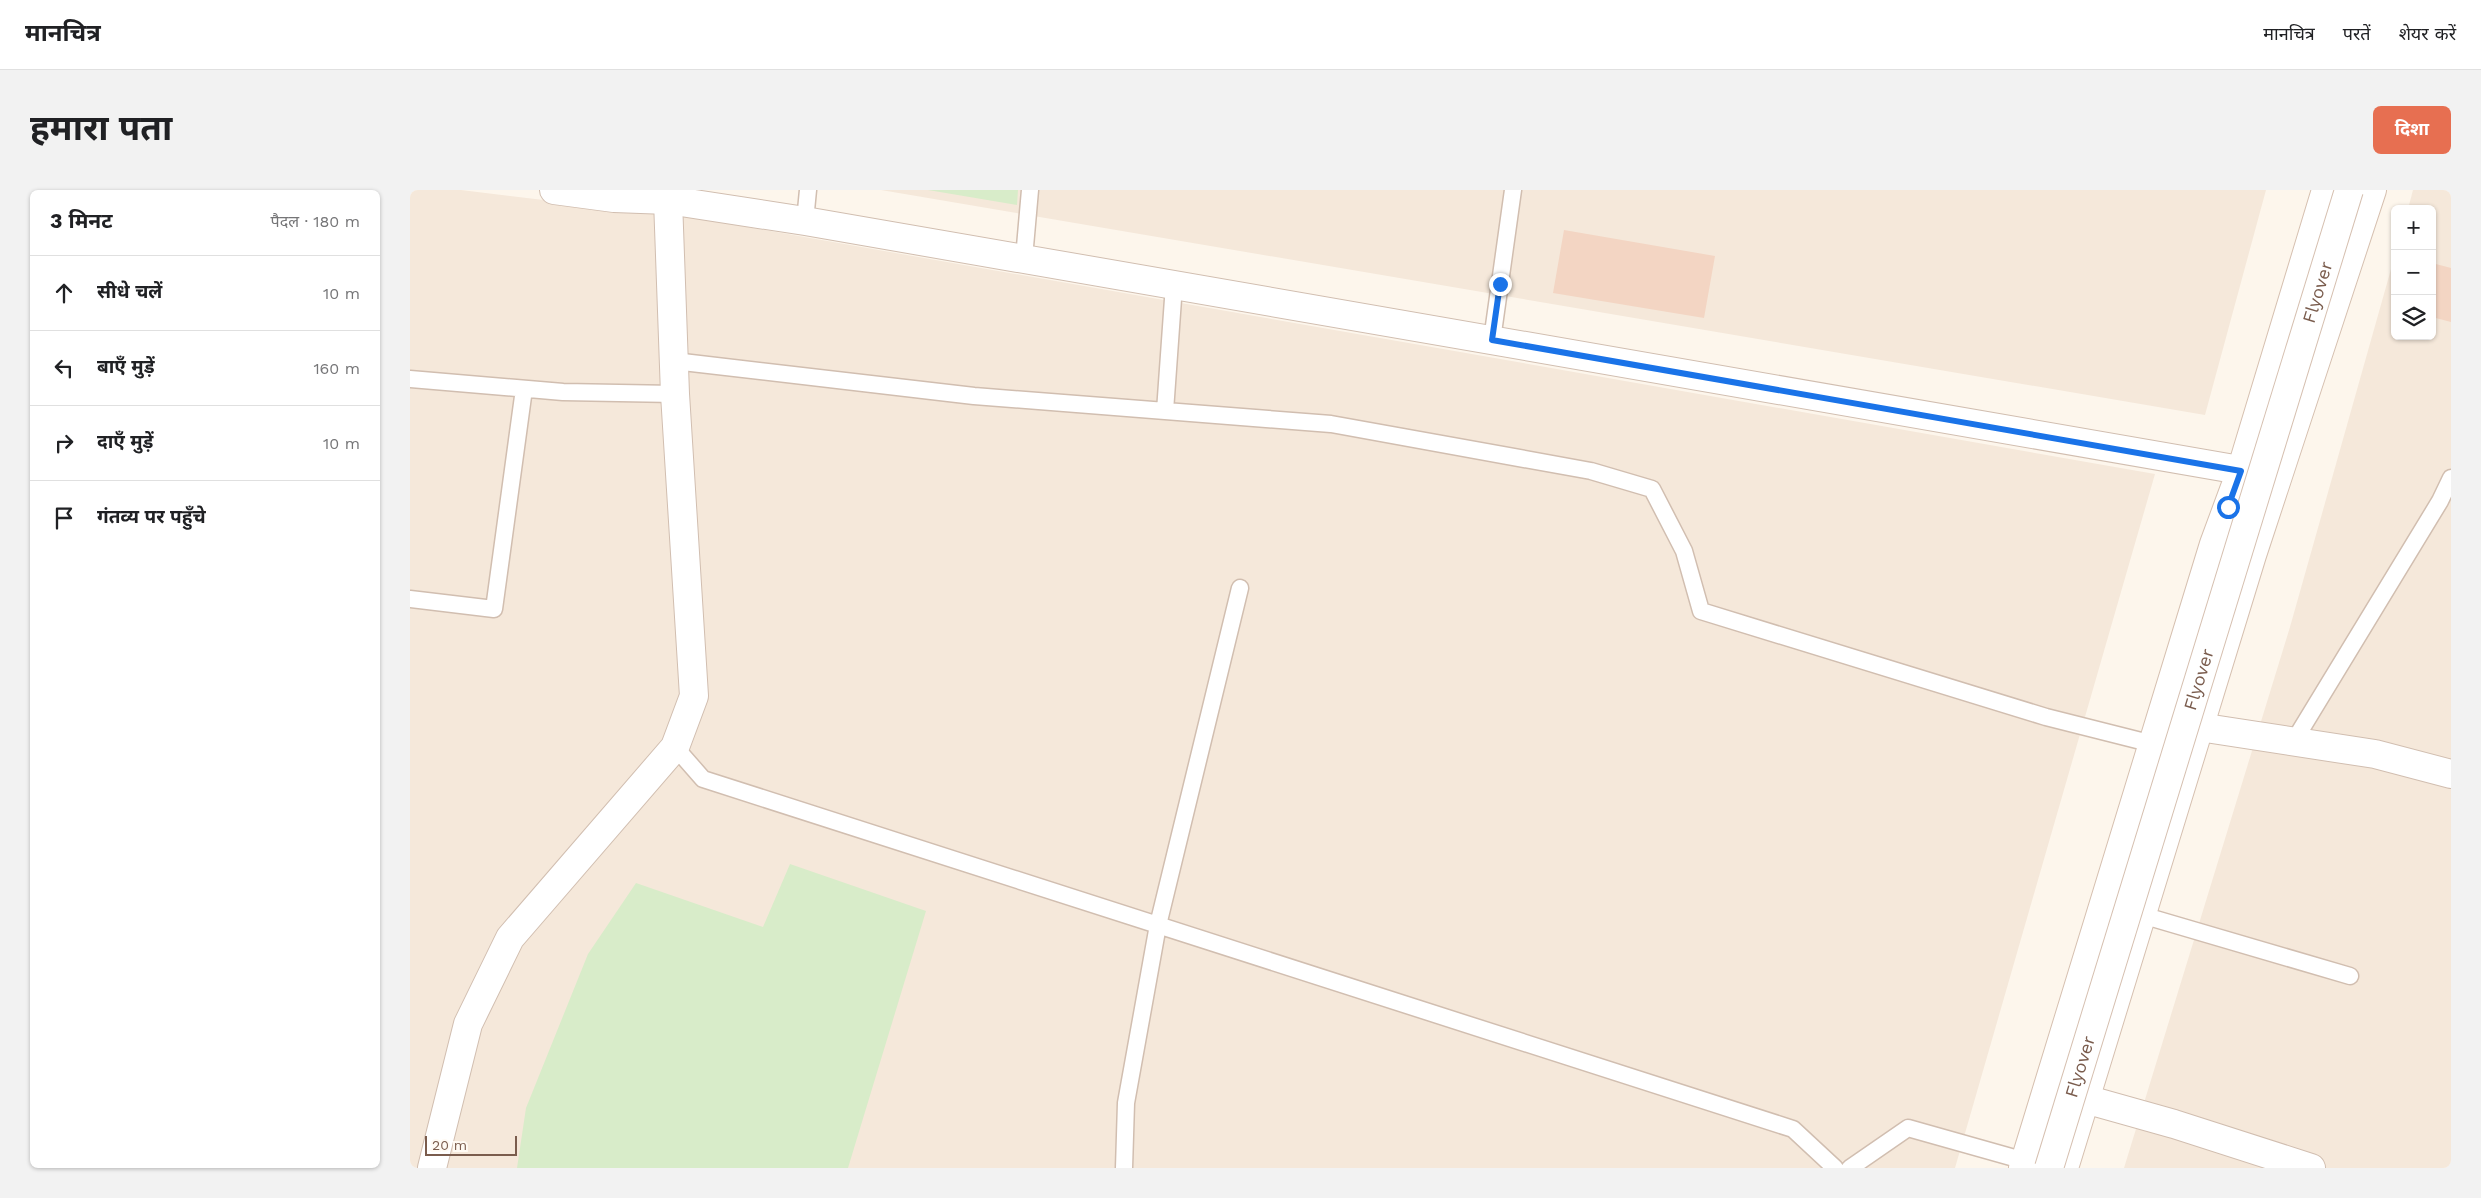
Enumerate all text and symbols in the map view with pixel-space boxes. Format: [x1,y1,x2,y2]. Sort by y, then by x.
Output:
text: मानचित्र [25,19,101,47]
text: मानचित्र [2263,23,2315,44]
text: परतें [2343,23,2371,44]
text: शेयर करें [2399,23,2456,44]
button: दिशा [2373,106,2451,154]
text: हमारा पता [30,107,172,149]
map controls [2391,205,2436,340]
button: + [2391,205,2436,250]
text: 3 मिनट [50,208,113,233]
text: पैदल · 180 m [271,212,360,231]
button: − [2391,250,2436,295]
street label: Flyover [2298,259,2336,325]
route end [1489,273,1512,296]
icon: ahead [50,279,78,307]
text: सीधे चलें [97,280,162,303]
text: 10 m [323,284,360,303]
button: layers [2391,295,2436,340]
icon: left [50,354,78,382]
text: बाएँ मुड़ें [97,355,155,378]
text: 160 m [313,359,360,378]
icon: right [50,429,78,457]
text: दाएँ मुड़ें [97,430,153,453]
text: 10 m [323,434,360,453]
route start [2217,496,2240,519]
icon: arrive [50,504,78,532]
text: गंतव्य पर पहुँचे [97,505,206,528]
street label: Flyover [2179,646,2218,713]
street label: Flyover [2060,1033,2099,1100]
scale bar [425,1133,518,1156]
text: 20 m [432,1137,467,1153]

